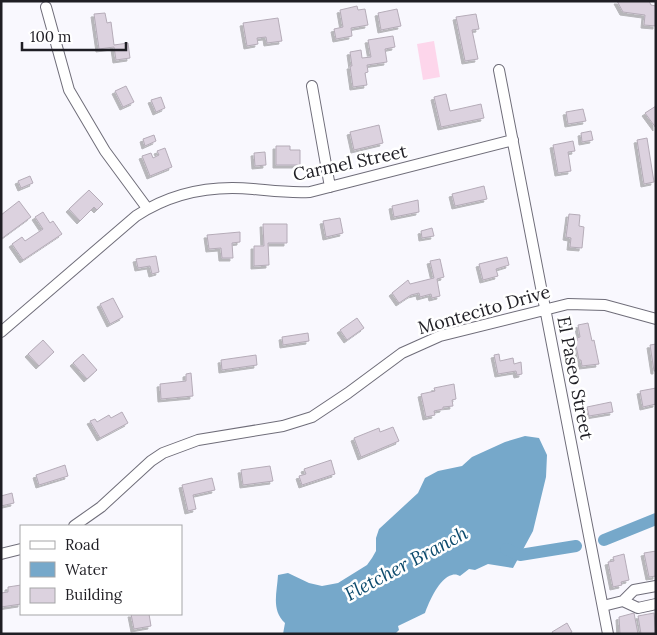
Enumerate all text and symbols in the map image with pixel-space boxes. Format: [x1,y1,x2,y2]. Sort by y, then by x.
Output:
scale bar [22,20,126,52]
text: 100 m [30,27,71,46]
street label: Carmel Street [291,139,409,186]
street label: Montecito Drive [415,280,553,339]
street label: El Paseo Street [552,314,599,442]
water label: Fletcher Branch [340,520,472,606]
legend [20,525,182,615]
text: Road [65,535,100,554]
text: Water [65,560,108,579]
text: Building [65,585,123,604]

